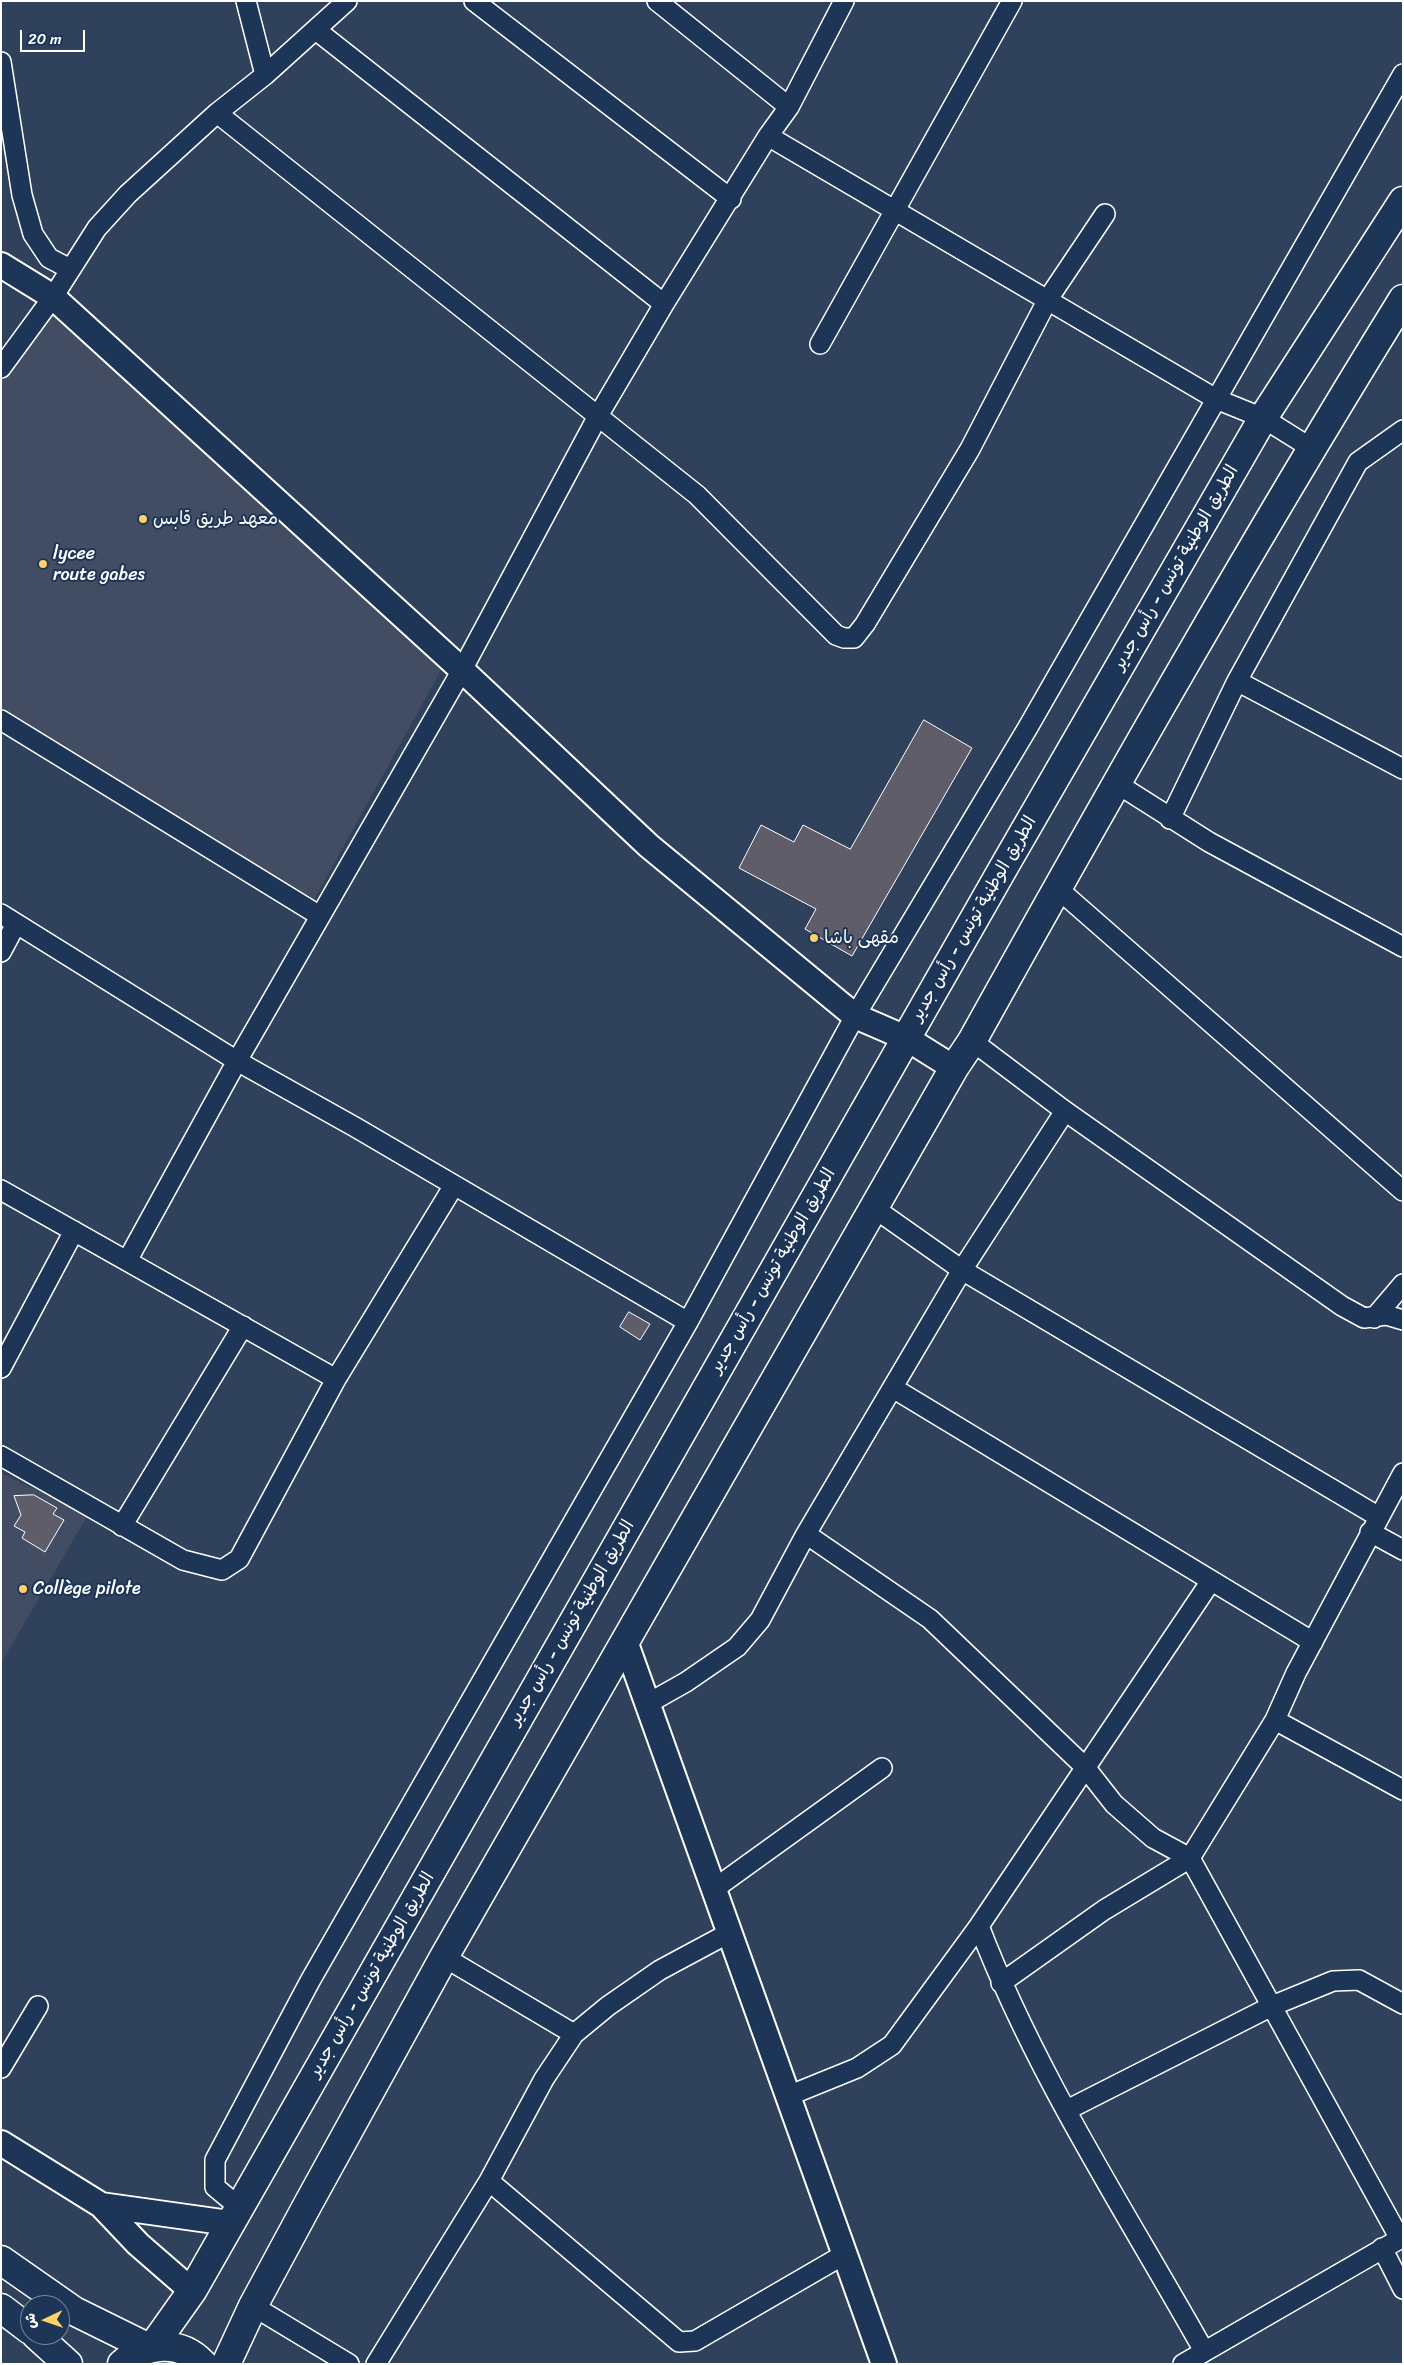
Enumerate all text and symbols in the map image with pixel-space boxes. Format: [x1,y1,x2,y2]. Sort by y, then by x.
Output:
scale bar [22,20,88,52]
text: 20 m [28,26,62,52]
street label: الطريق الوطنية تونس - رأس جدير [1108,461,1244,675]
place label: معهد طريق قابس [153,508,278,530]
marker: معهد طريق قابس [137,513,149,525]
place label: lycee route gabes [53,543,145,586]
marker: lycee route gabes [37,558,49,570]
street label: الطريق الوطنية تونس - رأس جدير [906,812,1042,1026]
place label: مقهى باشا [824,927,899,949]
marker: مقهى باشا [808,932,820,944]
street label: الطريق الوطنية تونس - رأس جدير [705,1164,841,1378]
street label: الطريق الوطنية تونس - رأس جدير [504,1516,640,1730]
place label: Collège pilote [33,1578,141,1600]
marker: Collège pilote [17,1583,29,1595]
street label: الطريق الوطنية تونس - رأس جدير [304,1868,440,2082]
north arrow [20,2295,70,2345]
text: ش [18,2312,43,2329]

